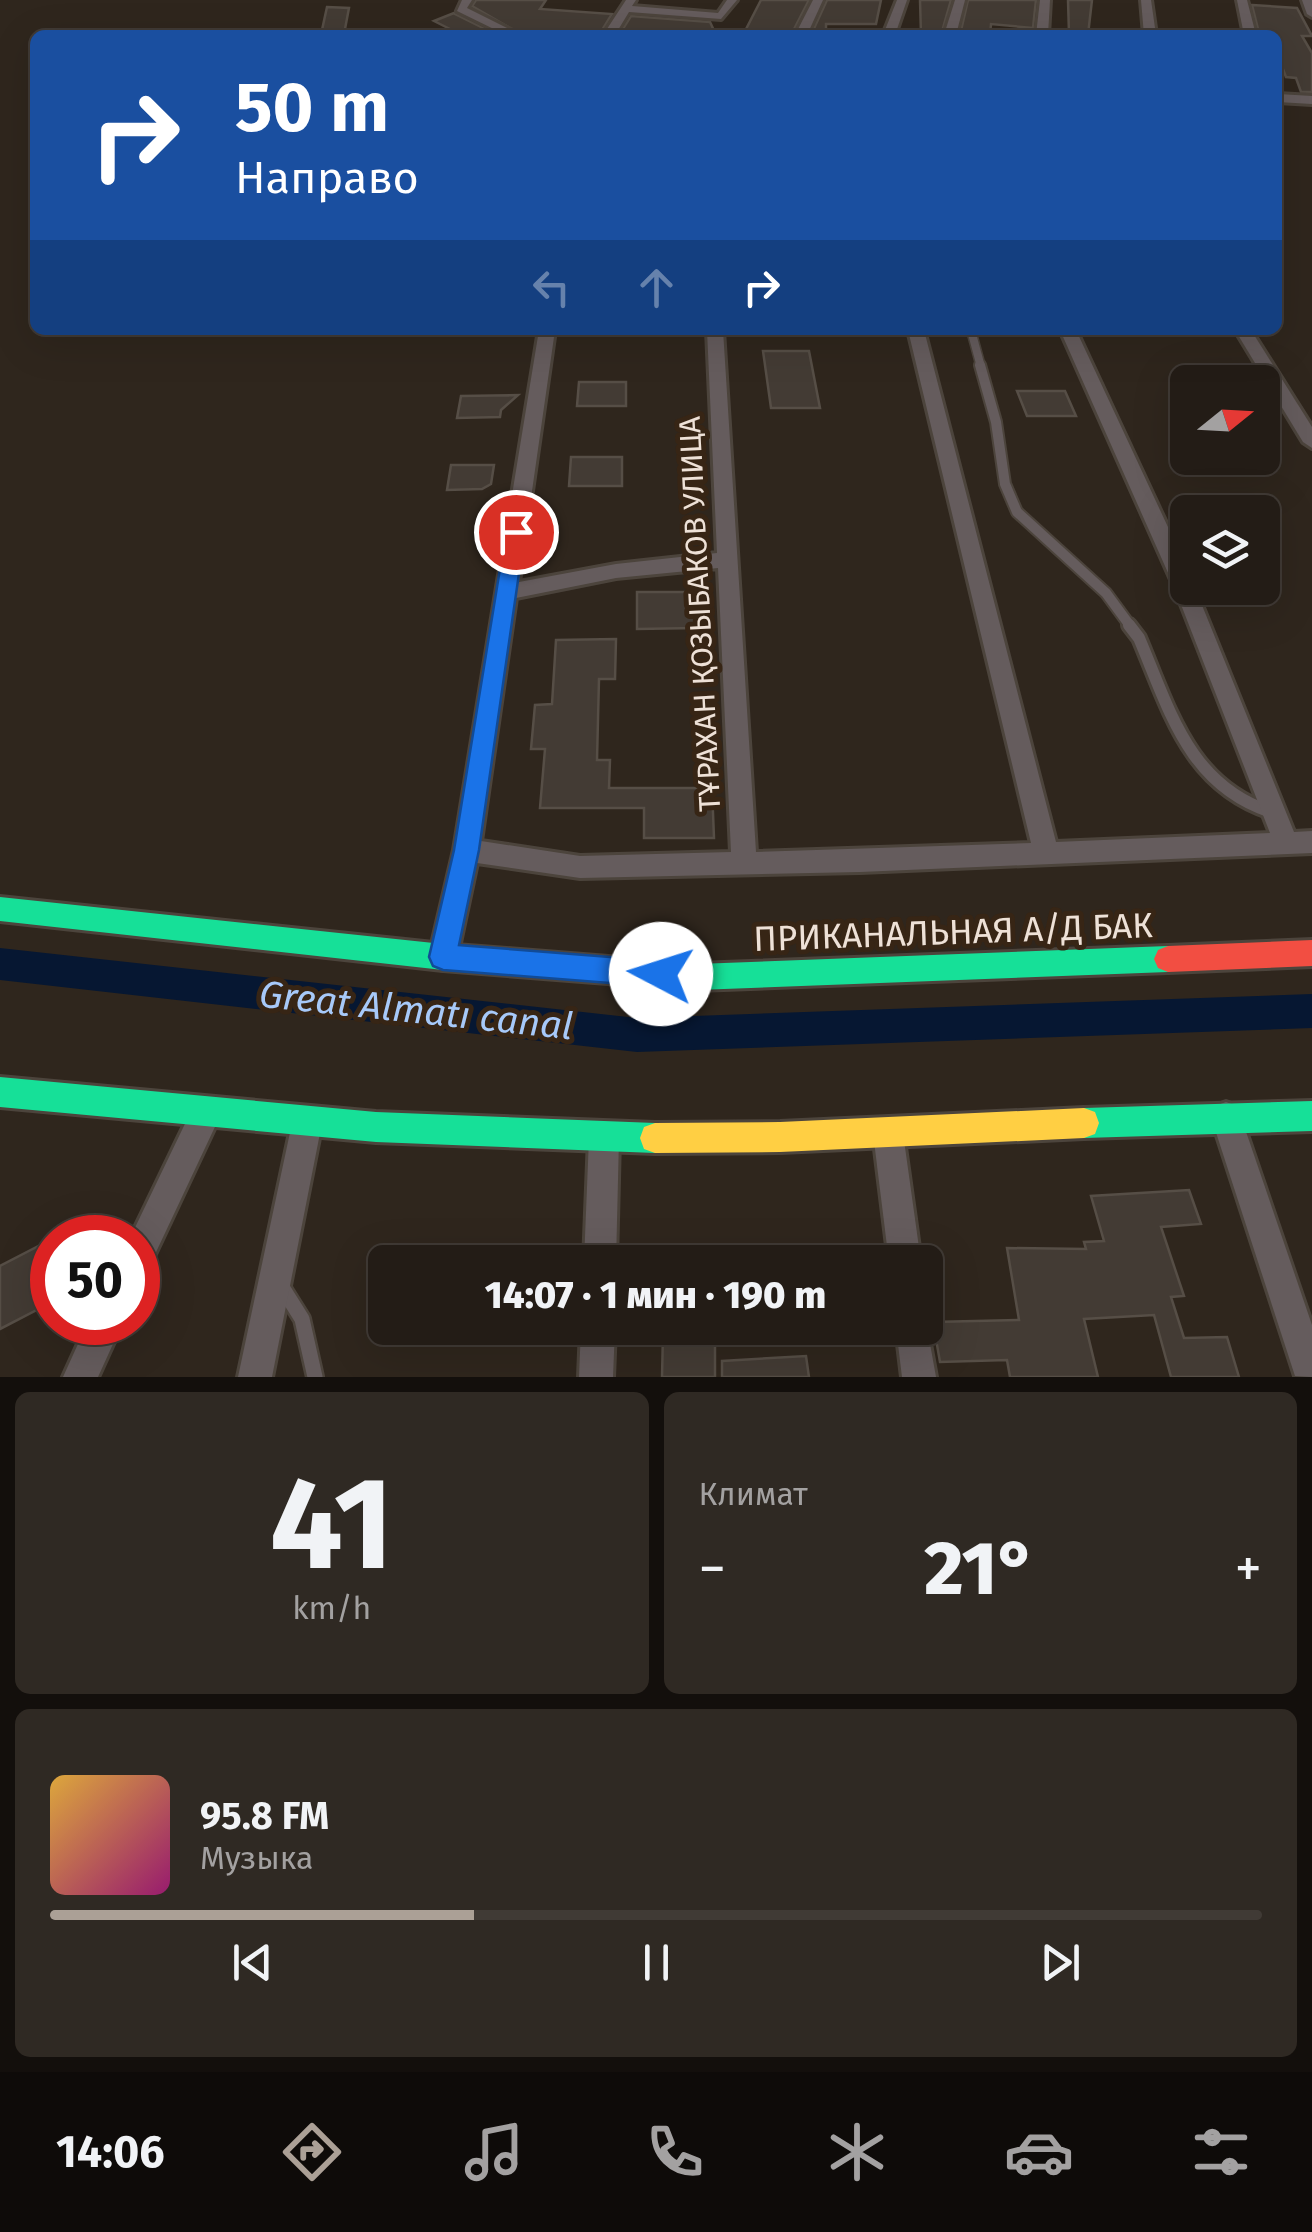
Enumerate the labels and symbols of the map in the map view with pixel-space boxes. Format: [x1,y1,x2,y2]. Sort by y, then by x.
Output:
north arrow [1170,365,1280,475]
street label: ТҰРАХАН ҚОЗЫБАКОВ УЛИЦА [672,415,728,813]
pin [474,490,559,575]
street label: ПРИКАНАЛЬНАЯ А/Д БАК [753,904,1154,960]
position arrow [609,922,713,1026]
water label: Great Almatı canal [257,971,575,1049]
speed limit sign: 50 [30,1215,160,1345]

